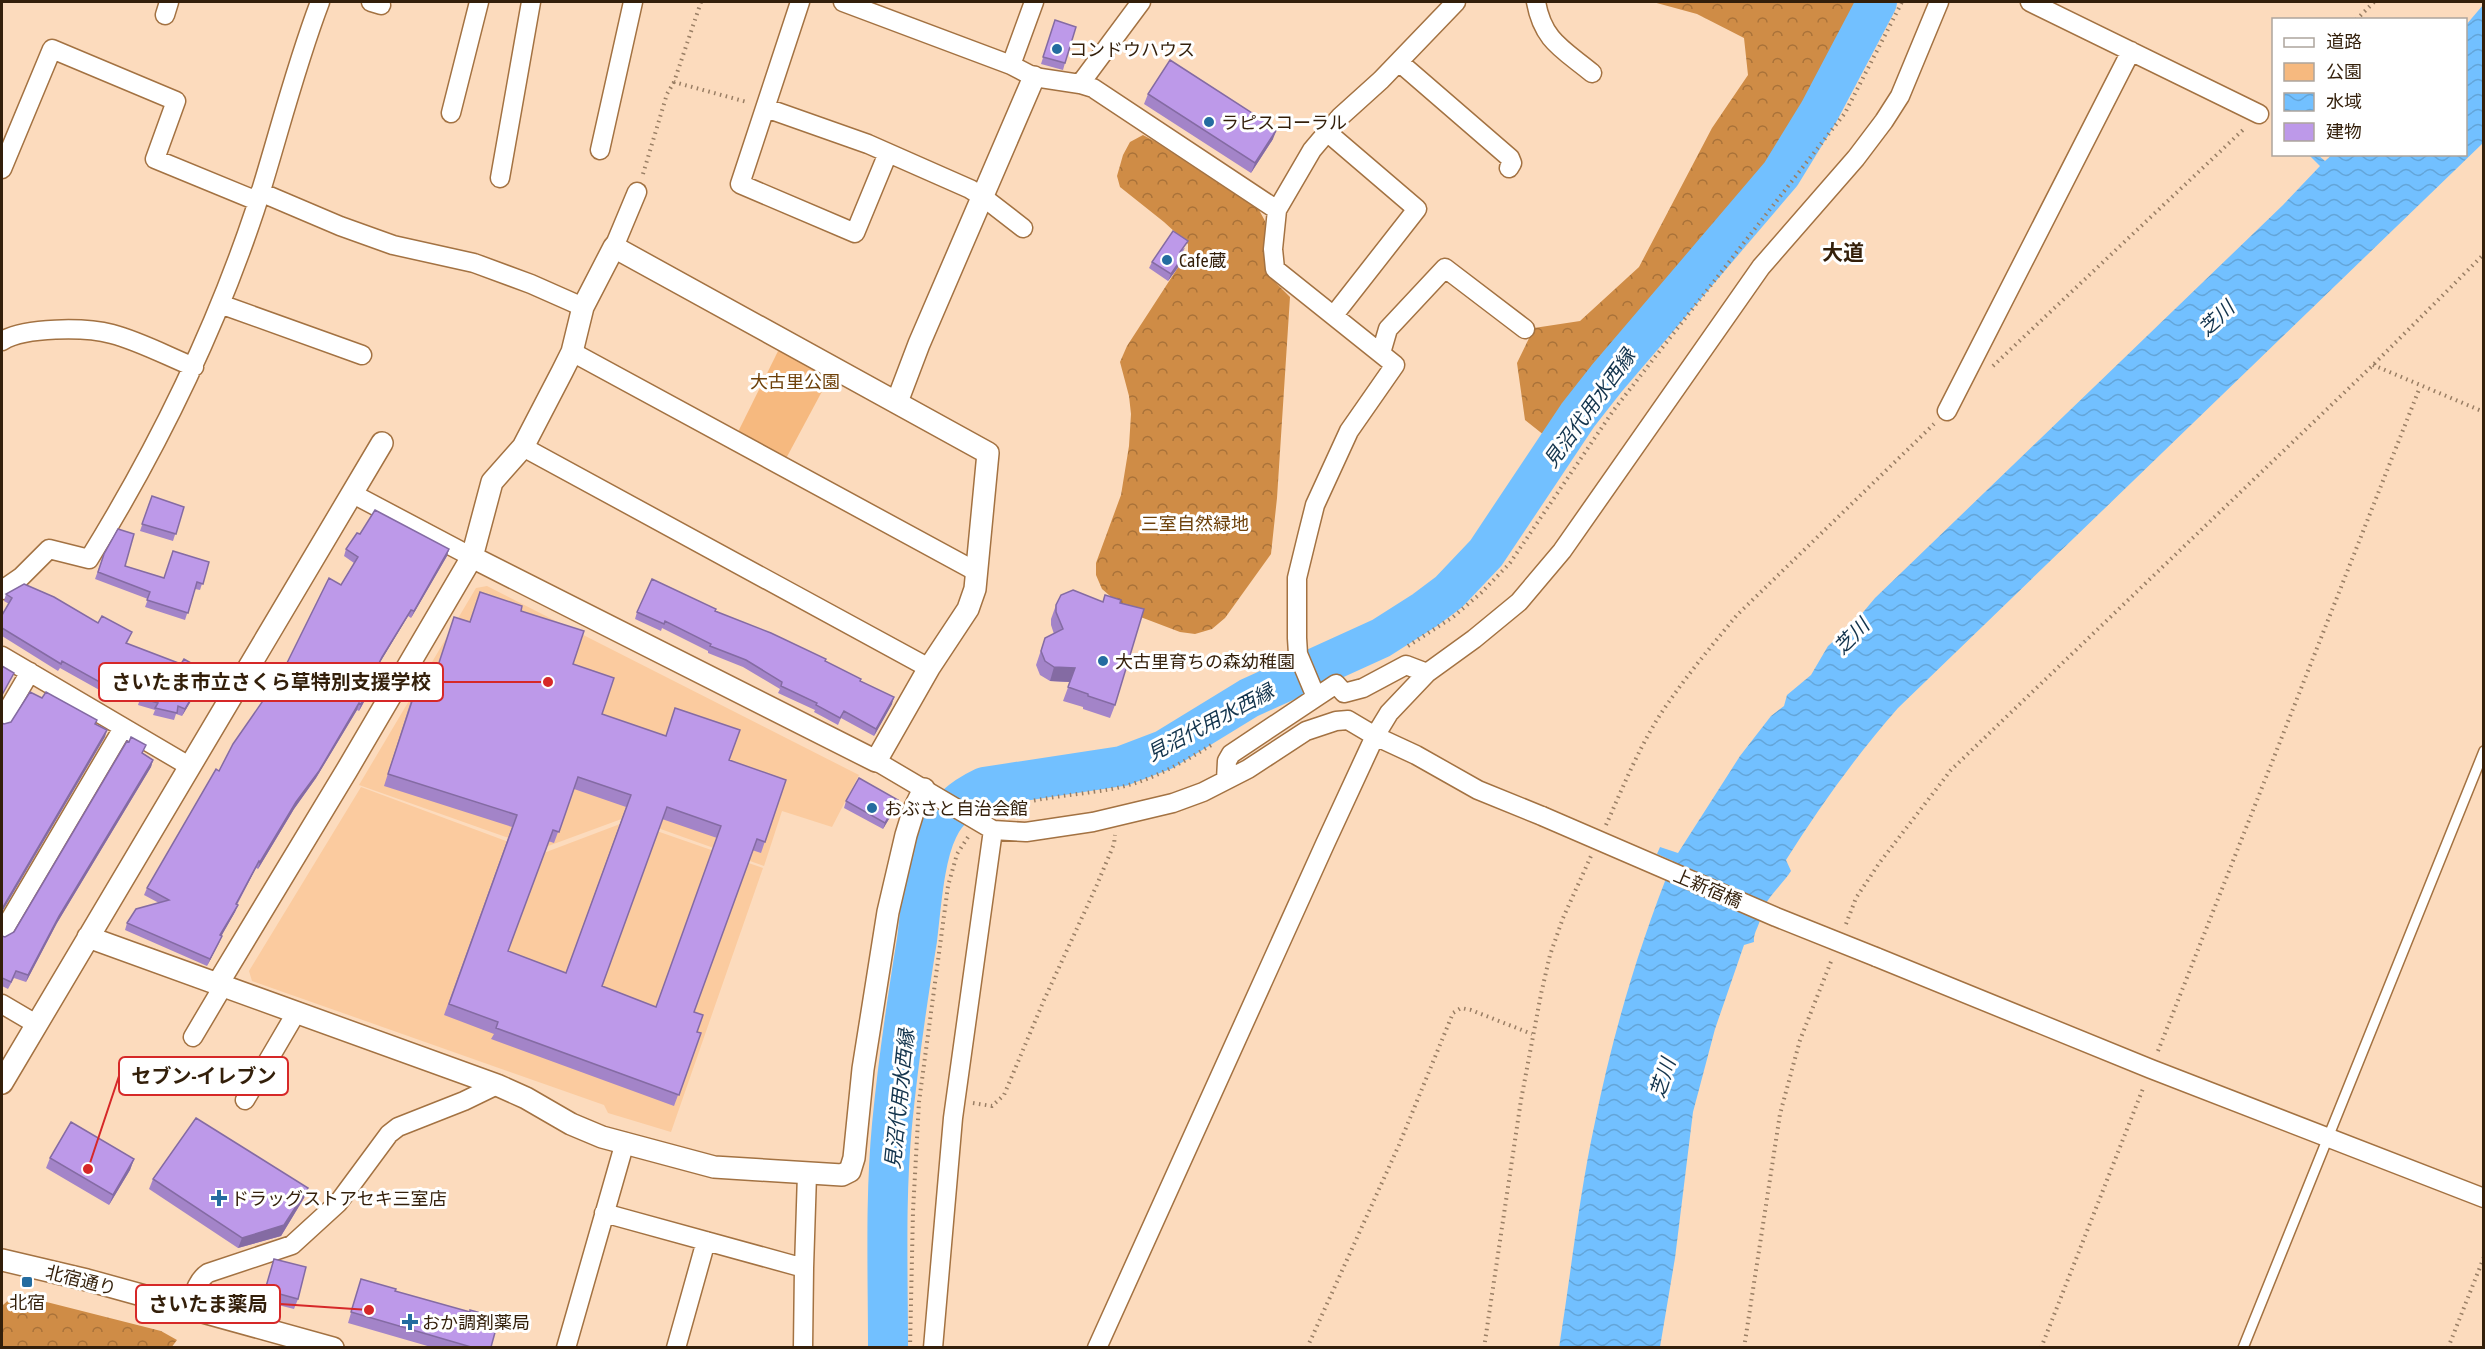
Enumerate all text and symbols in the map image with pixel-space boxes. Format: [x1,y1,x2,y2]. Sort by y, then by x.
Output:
legend [2272,18,2467,156]
text: 道路 [2326,31,2362,52]
place label: コンドウハウス [1069,39,1195,60]
marker: コンドウハウス [1050,42,1064,56]
text: 公園 [2326,61,2362,82]
text: 水域 [2326,91,2362,112]
place label: ラピスコーラル [1221,112,1347,133]
marker: ラピスコーラル [1202,115,1216,129]
text: 建物 [2326,121,2362,142]
district label: 大道 [1822,240,1864,264]
place label: Cafe蔵 [1179,250,1227,271]
marker: Cafe蔵 [1160,253,1174,267]
water label: 芝川 [2194,295,2240,340]
water label: 見沼代用水西縁 [1539,343,1641,471]
park label: 大古里公園 [750,371,840,392]
park label: 三室自然緑地 [1141,513,1249,534]
water label: 芝川 [1829,612,1875,658]
place label: 大古里育ちの森幼稚園 [1115,651,1295,672]
marker: 大古里育ちの森幼稚園 [1096,654,1110,668]
callout: さいたま市立さくら草特別支援学校 [99,663,443,701]
text: さいたま市立さくら草特別支援学校 [111,670,431,693]
water label: 見沼代用水西縁 [1143,678,1279,765]
place label: おぶさと自治会館 [884,798,1028,819]
marker: おぶさと自治会館 [865,801,879,815]
street label: 上新宿橋 [1671,864,1745,912]
water label: 見沼代用水西縁 [880,1026,918,1170]
water label: 芝川 [1645,1054,1680,1101]
callout: セブン-イレブン [119,1057,288,1095]
text: セブン-イレブン [132,1064,277,1087]
place label: ドラッグストアセキ三室店 [231,1188,447,1209]
marker: ドラッグストアセキ三室店 [212,1191,226,1205]
street label: 北宿通り [44,1261,118,1299]
marker: 北宿 [20,1275,34,1289]
callout: さいたま薬局 [136,1285,280,1323]
place label: 北宿 [9,1292,45,1313]
text: さいたま薬局 [148,1292,268,1315]
place label: おか調剤薬局 [422,1312,530,1333]
marker: おか調剤薬局 [403,1315,417,1329]

